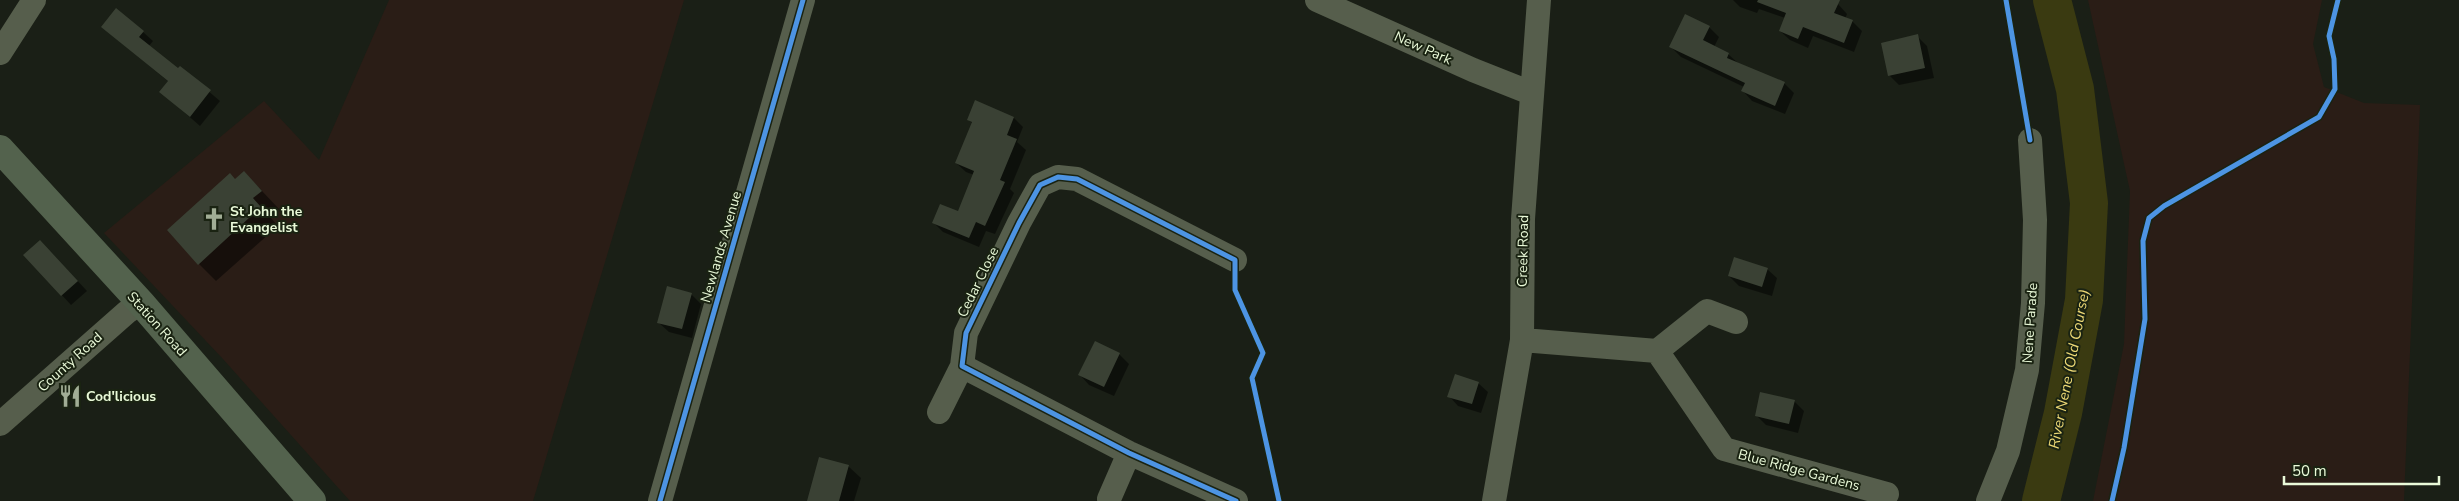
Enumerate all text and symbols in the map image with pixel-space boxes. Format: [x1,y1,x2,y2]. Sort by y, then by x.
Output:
street label: New Park [1391,27,1456,69]
street label: Newlands Avenue [696,189,746,305]
place label: St John the Evangelist [230,202,303,237]
church icon: St John the Evangelist [201,206,227,232]
street label: Creek Road [1513,215,1533,287]
street label: Cedar Close [953,244,1003,320]
street label: Nene Parade [2018,282,2042,364]
water label: River Nene (Old Course) [2044,287,2094,451]
street label: Station Road [123,288,191,360]
street label: County Road [34,328,106,396]
restaurant icon: Cod'licious [57,383,83,409]
place label: Cod'licious [86,387,156,406]
street label: Blue Ridge Gardens [1736,445,1862,495]
scale bar [2284,454,2439,486]
text: 50 m [2292,461,2327,481]

